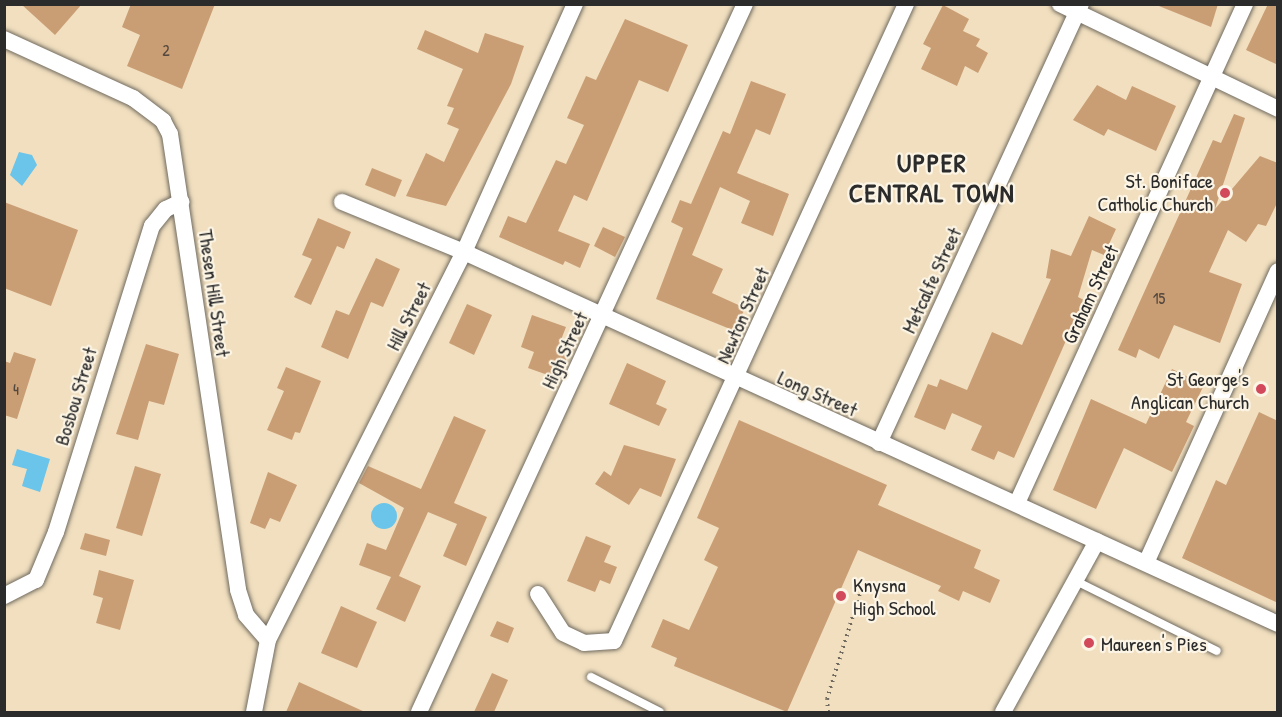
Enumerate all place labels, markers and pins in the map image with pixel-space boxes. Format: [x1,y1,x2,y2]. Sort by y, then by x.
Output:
place label: St. Boniface Catholic Church [1097,169,1213,216]
marker: St. Boniface Catholic Church [1218,186,1232,200]
place label: St George's Anglican Church [1131,366,1249,413]
marker: St George's Anglican Church [1254,382,1268,396]
place label: Knysna High School [853,572,936,619]
marker: Knysna High School [834,589,848,603]
place label: Maureen's Pies [1101,631,1207,655]
marker: Maureen's Pies [1082,636,1096,650]

